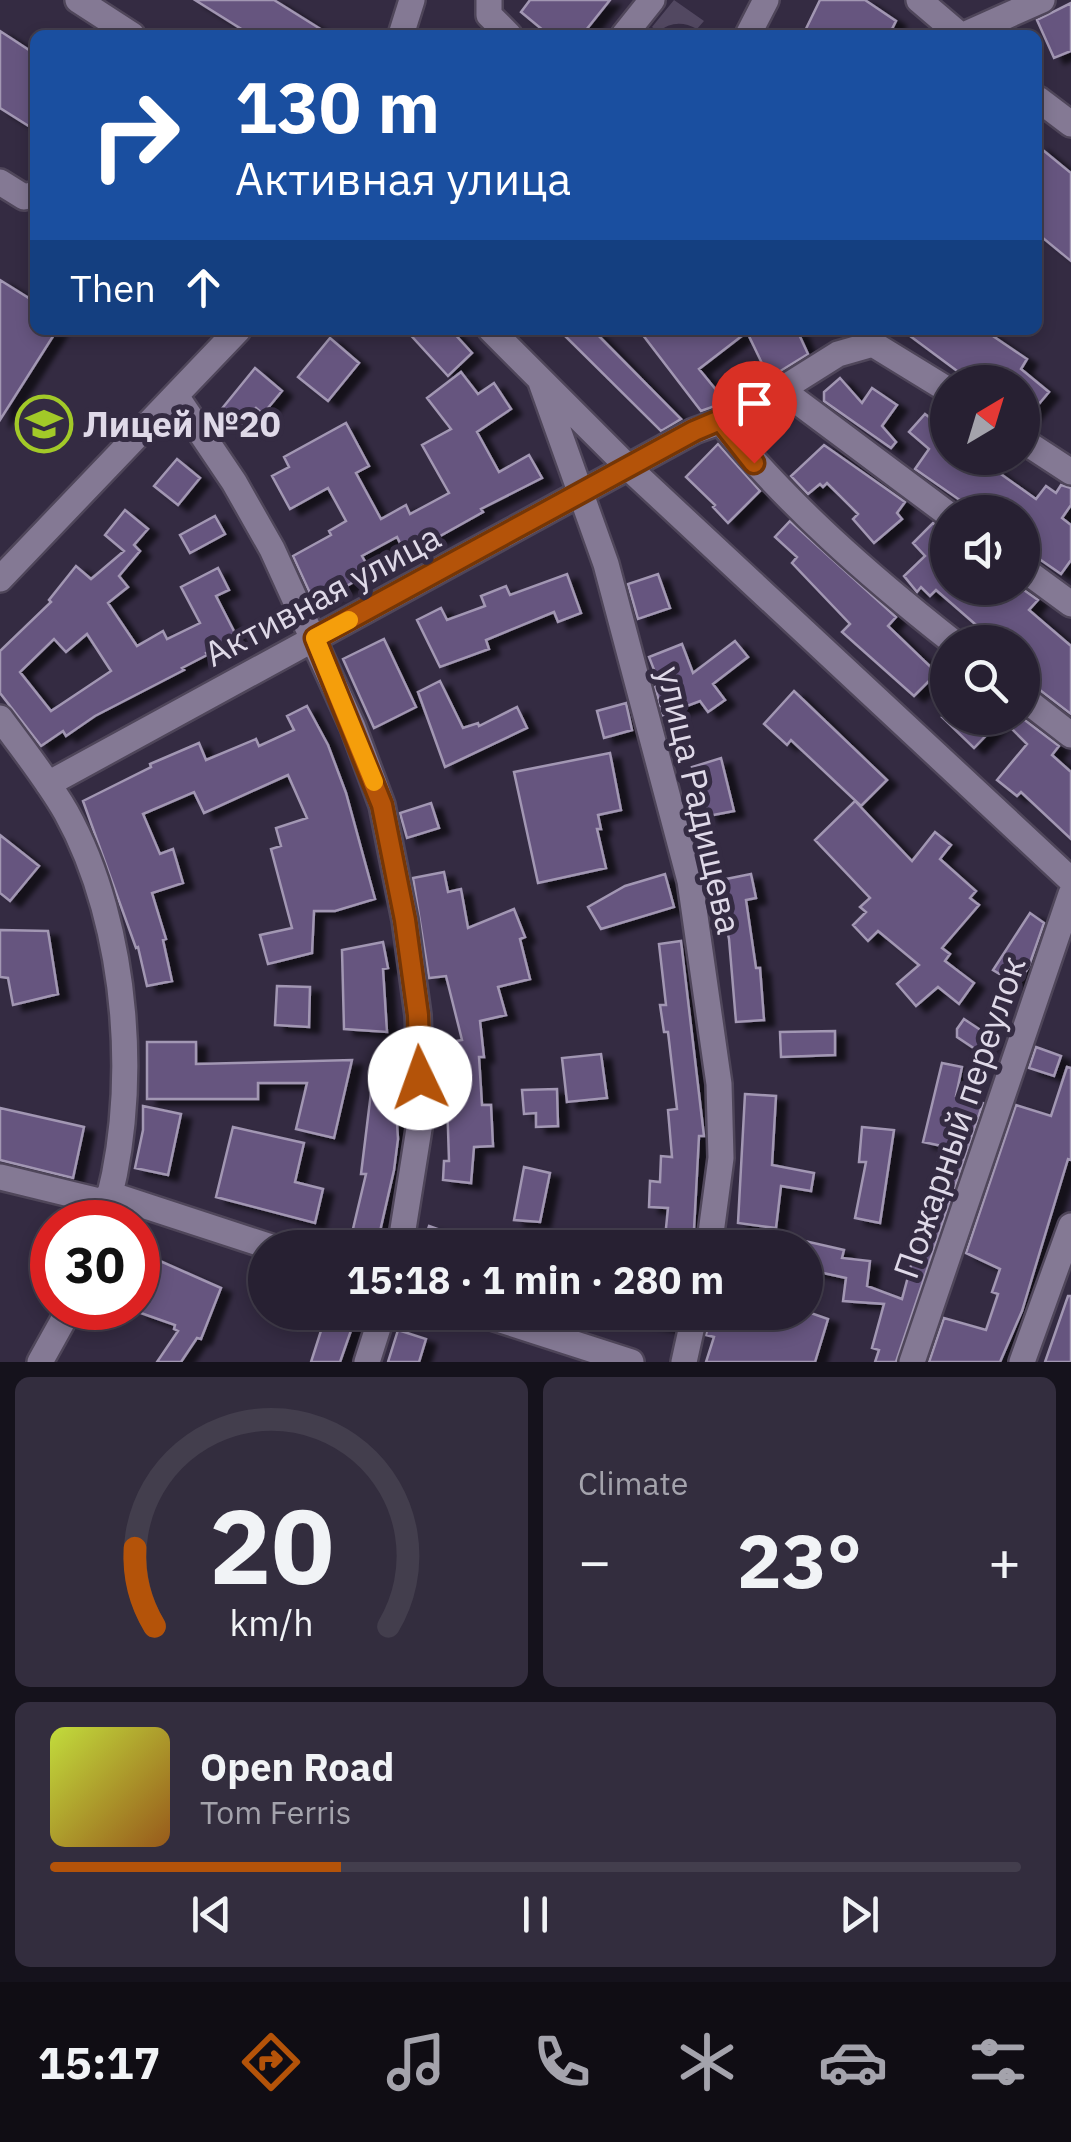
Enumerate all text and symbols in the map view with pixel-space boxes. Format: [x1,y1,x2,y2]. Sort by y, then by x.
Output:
text: 130 m [235,61,440,152]
icon: right [70,70,200,200]
text: Активная улица [235,149,571,207]
icon: ahead [176,260,231,315]
text: Then [70,263,156,312]
pin [712,361,797,464]
north arrow [930,365,1040,475]
map controls [930,365,1040,735]
icon: arrive [727,376,782,431]
school or university icon: Лицей №20 [14,394,74,454]
place label: Лицей №20 [83,401,281,447]
button: sound [930,495,1040,605]
street label: Активная улица [196,513,448,677]
button: search [930,625,1040,735]
street label: улица Радищева [647,662,753,938]
street label: Пожарный переулок [882,950,1036,1284]
position arrow [368,1026,472,1130]
speed limit sign: 30 [30,1200,160,1330]
text: 15:18 · 1 min · 280 m [347,1255,724,1304]
text: Climate [578,1462,688,1504]
text: 20 [209,1477,334,1613]
text: 23° [737,1511,862,1609]
text: − [578,1525,611,1596]
text: + [988,1525,1021,1596]
text: km/h [229,1599,314,1646]
text: Open Road [200,1742,394,1791]
text: Tom Ferris [200,1791,351,1833]
icon: previous [184,1887,239,1942]
icon: pause [508,1887,563,1942]
icon: next [832,1887,887,1942]
icon: directions [236,2027,306,2097]
icon: music [381,2027,451,2097]
icon: phone [527,2027,597,2097]
icon: climate [672,2027,742,2097]
icon: car [818,2027,888,2097]
icon: filters [963,2027,1033,2097]
text: 15:17 [38,2033,161,2091]

